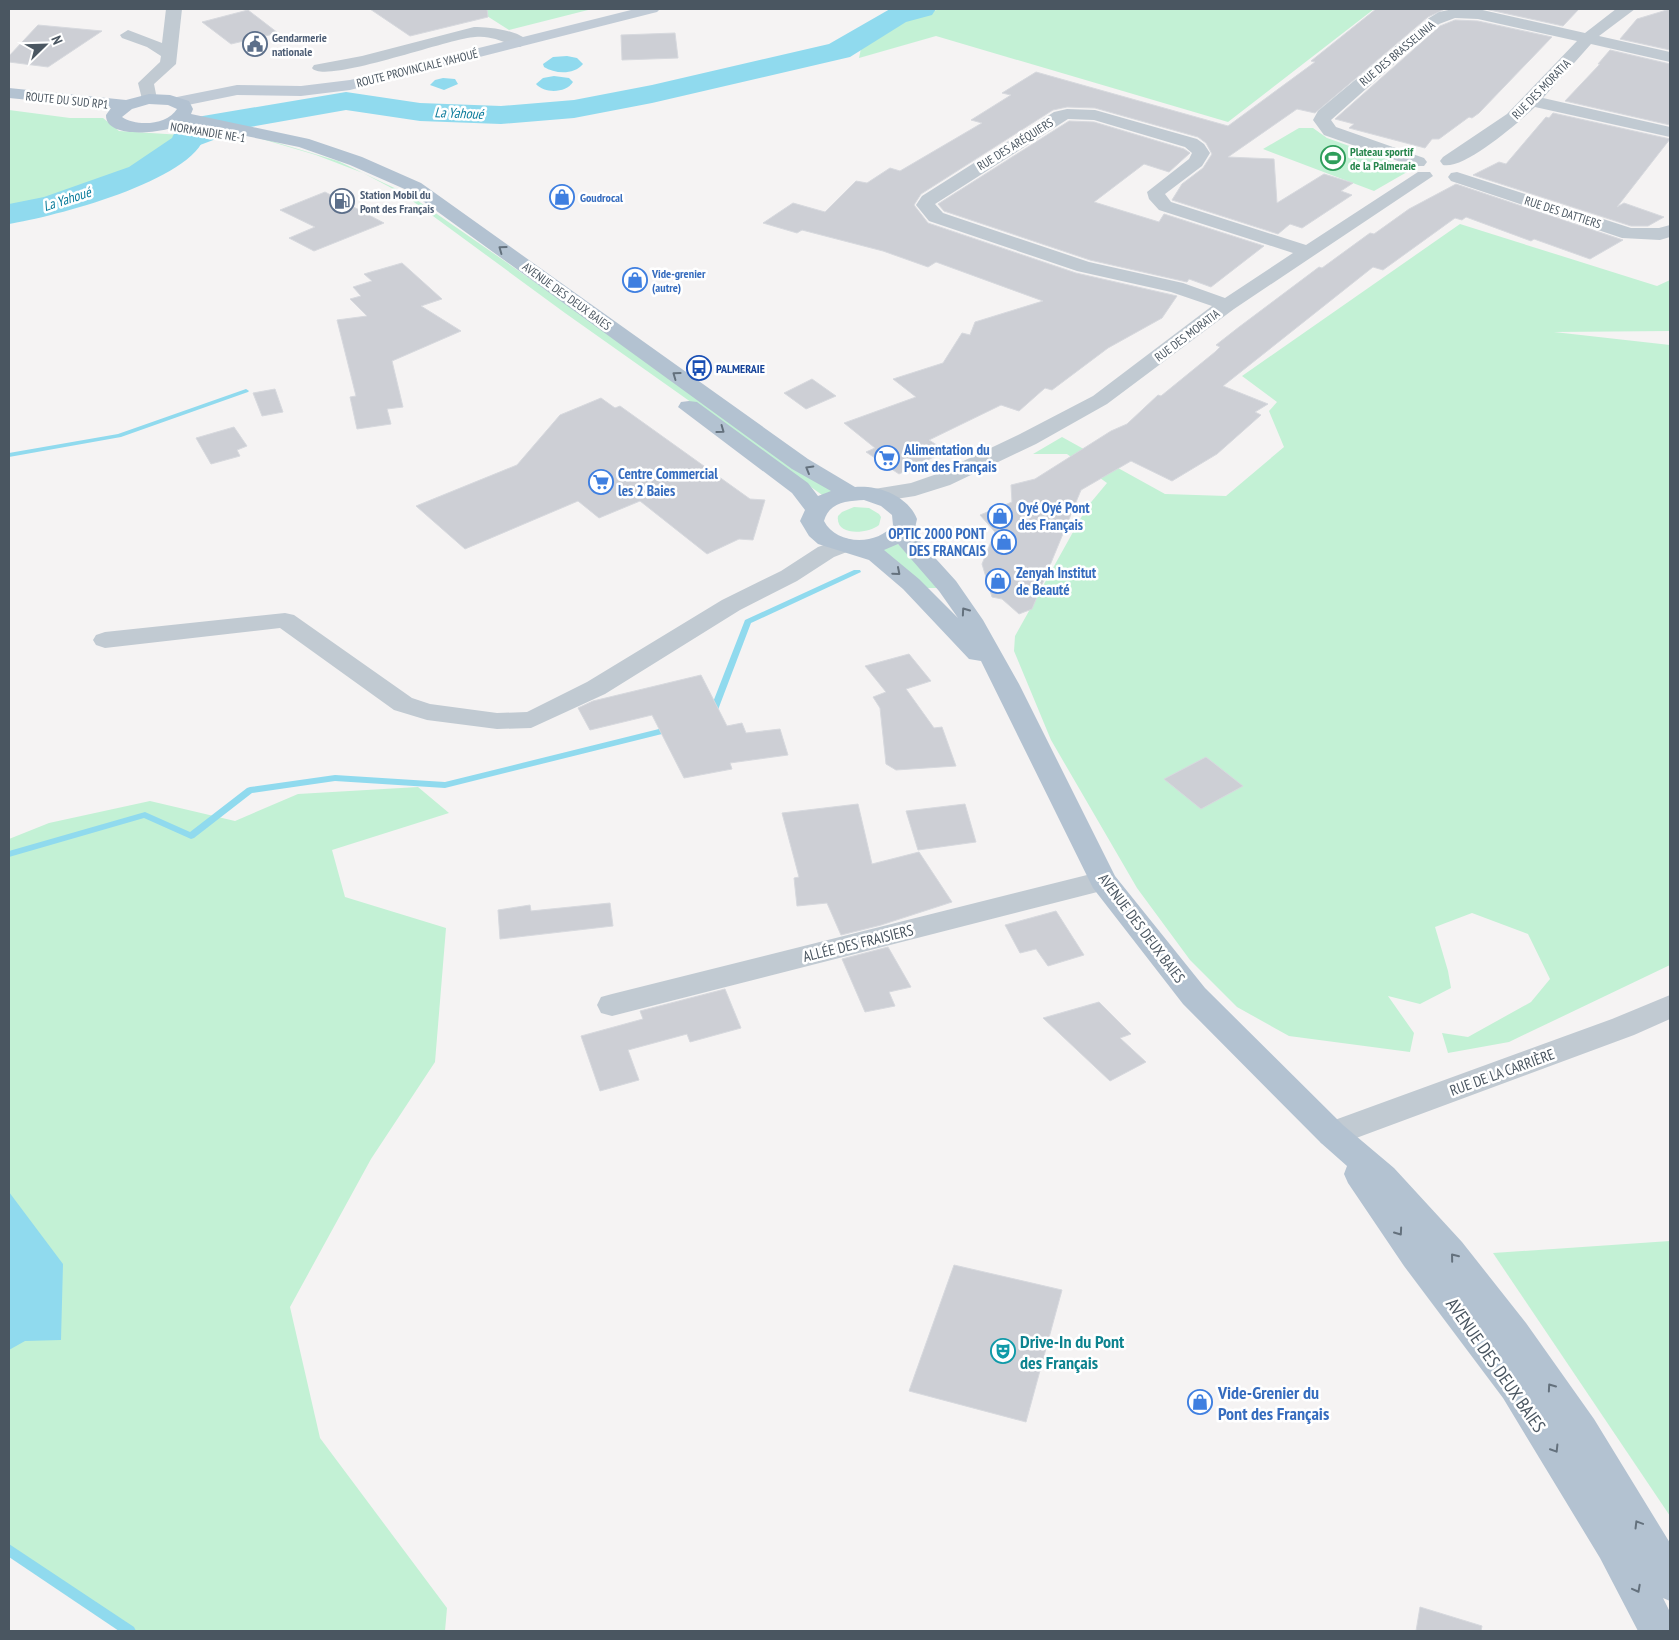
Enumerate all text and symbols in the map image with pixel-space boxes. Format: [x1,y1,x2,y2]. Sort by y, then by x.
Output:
street label: RUE DES BRASSELINIA [1356,17,1438,89]
north arrow [20,20,70,70]
place label: Gendarmerie nationale [272,30,327,59]
public building icon: Gendarmerie nationale [242,31,268,57]
text: N [47,33,67,47]
street label: ROUTE PROVINCIALE YAHOUÉ [355,46,479,90]
street label: RUE DES MORATIA [1509,56,1574,122]
street label: ROUTE DU SUD RP1 [25,88,109,112]
water label: La Yahoué [434,103,485,123]
street label: RUE DES ARÉQUIERS [974,115,1056,173]
street label: NORMANDIE NE-1 [169,119,247,145]
place label: Plateau sportif de la Palmeraie [1350,144,1416,173]
sports icon: Plateau sportif de la Palmeraie [1320,145,1346,171]
water label: La Yahoué [41,182,94,215]
shop icon: Goudrocal [549,184,575,210]
place label: Station Mobil du Pont des Français [360,187,434,216]
fuel station icon: Station Mobil du Pont des Français [329,188,355,214]
place label: Goudrocal [580,190,623,205]
street label: RUE DES DATTIERS [1523,193,1603,231]
one-way arrow [498,246,508,255]
street label: AVENUE DES DEUX BAIES [520,259,614,333]
place label: Vide-grenier (autre) [651,266,706,295]
shop icon: Vide-grenier (autre) [622,267,648,293]
street label: RUE DES MORATIA [1152,306,1223,364]
bus stop icon: PALMERAIE [686,355,712,381]
place label: PALMERAIE [716,361,765,376]
one-way arrow [673,372,682,380]
one-way arrow [715,424,725,433]
place label: Alimentation du Pont des Français [903,440,997,476]
supermarket icon: Alimentation du Pont des Français [874,445,900,471]
place label: Centre Commercial les 2 Baies [618,464,718,500]
one-way arrow [805,465,814,475]
supermarket icon: Centre Commercial les 2 Baies [588,469,614,495]
place label: Oyé Oyé Pont des Français [1018,498,1090,534]
shop icon: Oyé Oyé Pont des Français [987,503,1013,529]
place label: OPTIC 2000 PONT DES FRANCAIS [888,524,986,560]
shop icon: OPTIC 2000 PONT DES FRANCAIS [991,529,1017,555]
place label: Zenyah Institut de Beauté [1016,563,1097,599]
one-way arrow [891,566,900,575]
shop icon: Zenyah Institut de Beauté [985,568,1011,594]
one-way arrow [962,607,971,617]
street label: AVENUE DES DEUX BAIES [1095,869,1189,987]
street label: ALLÉE DES FRAISIERS [801,920,915,966]
street label: RUE DE LA CARRIÈRE [1447,1044,1557,1100]
one-way arrow [1393,1226,1402,1236]
one-way arrow [1451,1254,1459,1263]
street label: AVENUE DES DEUX BAIES [1441,1293,1551,1437]
place label: Drive-In du Pont des Français [1020,1330,1125,1374]
theatre icon: Drive-In du Pont des Français [990,1338,1016,1364]
place label: Vide-Grenier du Pont des Français [1217,1381,1329,1425]
one-way arrow [1548,1383,1557,1393]
shop icon: Vide-Grenier du Pont des Français [1187,1389,1213,1415]
one-way arrow [1548,1444,1558,1453]
one-way arrow [1635,1521,1644,1530]
one-way arrow [1631,1584,1641,1593]

